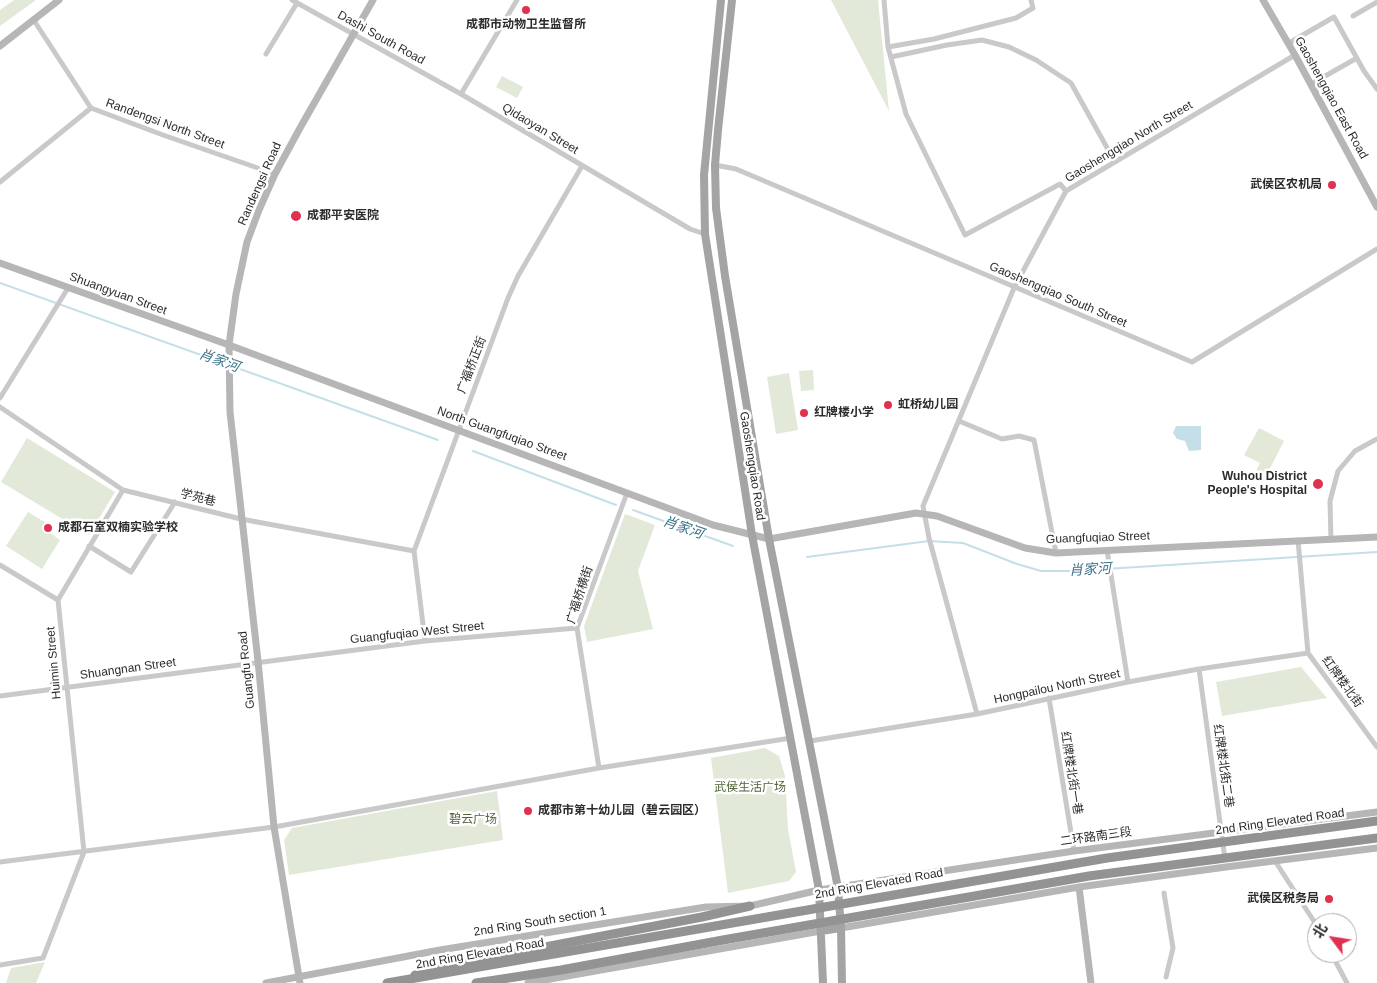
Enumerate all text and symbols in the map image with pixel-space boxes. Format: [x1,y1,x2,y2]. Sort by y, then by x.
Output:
marker: 成都市动物卫生监督所 [520,4,532,16]
street label: Dashi South Road [335,8,427,68]
place label: 成都市动物卫生监督所 [466,18,586,32]
street label: Gaoshengqiao East Road [1291,34,1371,162]
street label: Randengsi North Street [104,96,226,152]
street label: Gaoshengqiao North Street [1063,98,1195,186]
street label: Qidaoyan Street [499,100,581,158]
street label: Randengsi Road [235,140,285,228]
place label: 武侯区农机局 [1250,178,1322,192]
marker: 武侯区农机局 [1326,179,1338,191]
marker: 成都平安医院 [289,209,303,223]
place label: 成都平安医院 [307,209,379,223]
street label: Gaoshengqiao South Street [987,259,1129,331]
street label: Shuangyuan Street [67,270,169,318]
street label: 广福桥正街 [455,334,489,396]
water label: 肖家河 [196,346,242,376]
place label: 虹桥幼儿园 [898,398,958,412]
marker: 虹桥幼儿园 [882,399,894,411]
street label: North Guangfuqiao Street [435,404,569,464]
place label: 红牌楼小学 [814,406,874,420]
marker: 红牌楼小学 [798,407,810,419]
street label: Gaoshengqiao Road [736,411,768,521]
place label: Wuhou District People's Hospital [1207,470,1307,498]
marker: Wuhou District People's Hospital [1311,477,1325,491]
street label: 学苑巷 [179,487,217,509]
water label: 肖家河 [660,513,706,543]
place label: 成都石室双楠实验学校 [58,521,178,535]
marker: 成都石室双楠实验学校 [42,522,54,534]
street label: Guangfuqiao Street [1046,529,1150,547]
water label: 肖家河 [1069,561,1111,579]
street label: 广福桥横街 [564,564,596,626]
street label: Guangfuqiao West Street [349,619,485,647]
street label: Huimin Street [44,626,64,700]
street label: Guangfu Road [236,630,258,710]
street label: 红牌楼北街 [1319,653,1365,711]
street label: Shuangnan Street [79,655,177,683]
street label: Hongpailou North Street [993,667,1121,707]
street label: 红牌楼北街二巷 [1210,723,1236,809]
street label: 红牌楼北街一巷 [1057,730,1085,816]
park label: 武侯生活广场 [714,781,786,795]
place label: 成都市第十幼儿园（碧云园区） [538,804,706,818]
marker: 成都市第十幼儿园（碧云园区） [522,805,534,817]
street label: 2nd Ring Elevated Road [1215,806,1345,838]
park label: 碧云广场 [449,813,497,827]
street label: 二环路南三段 [1059,825,1133,849]
street label: 2nd Ring Elevated Road [814,866,944,902]
place label: 武侯区税务局 [1247,892,1319,906]
marker: 武侯区税务局 [1323,893,1335,905]
street label: 2nd Ring South section 1 [473,904,607,940]
north arrow [1307,913,1357,963]
text: 北 [1310,921,1330,941]
street label: 2nd Ring Elevated Road [415,936,545,972]

